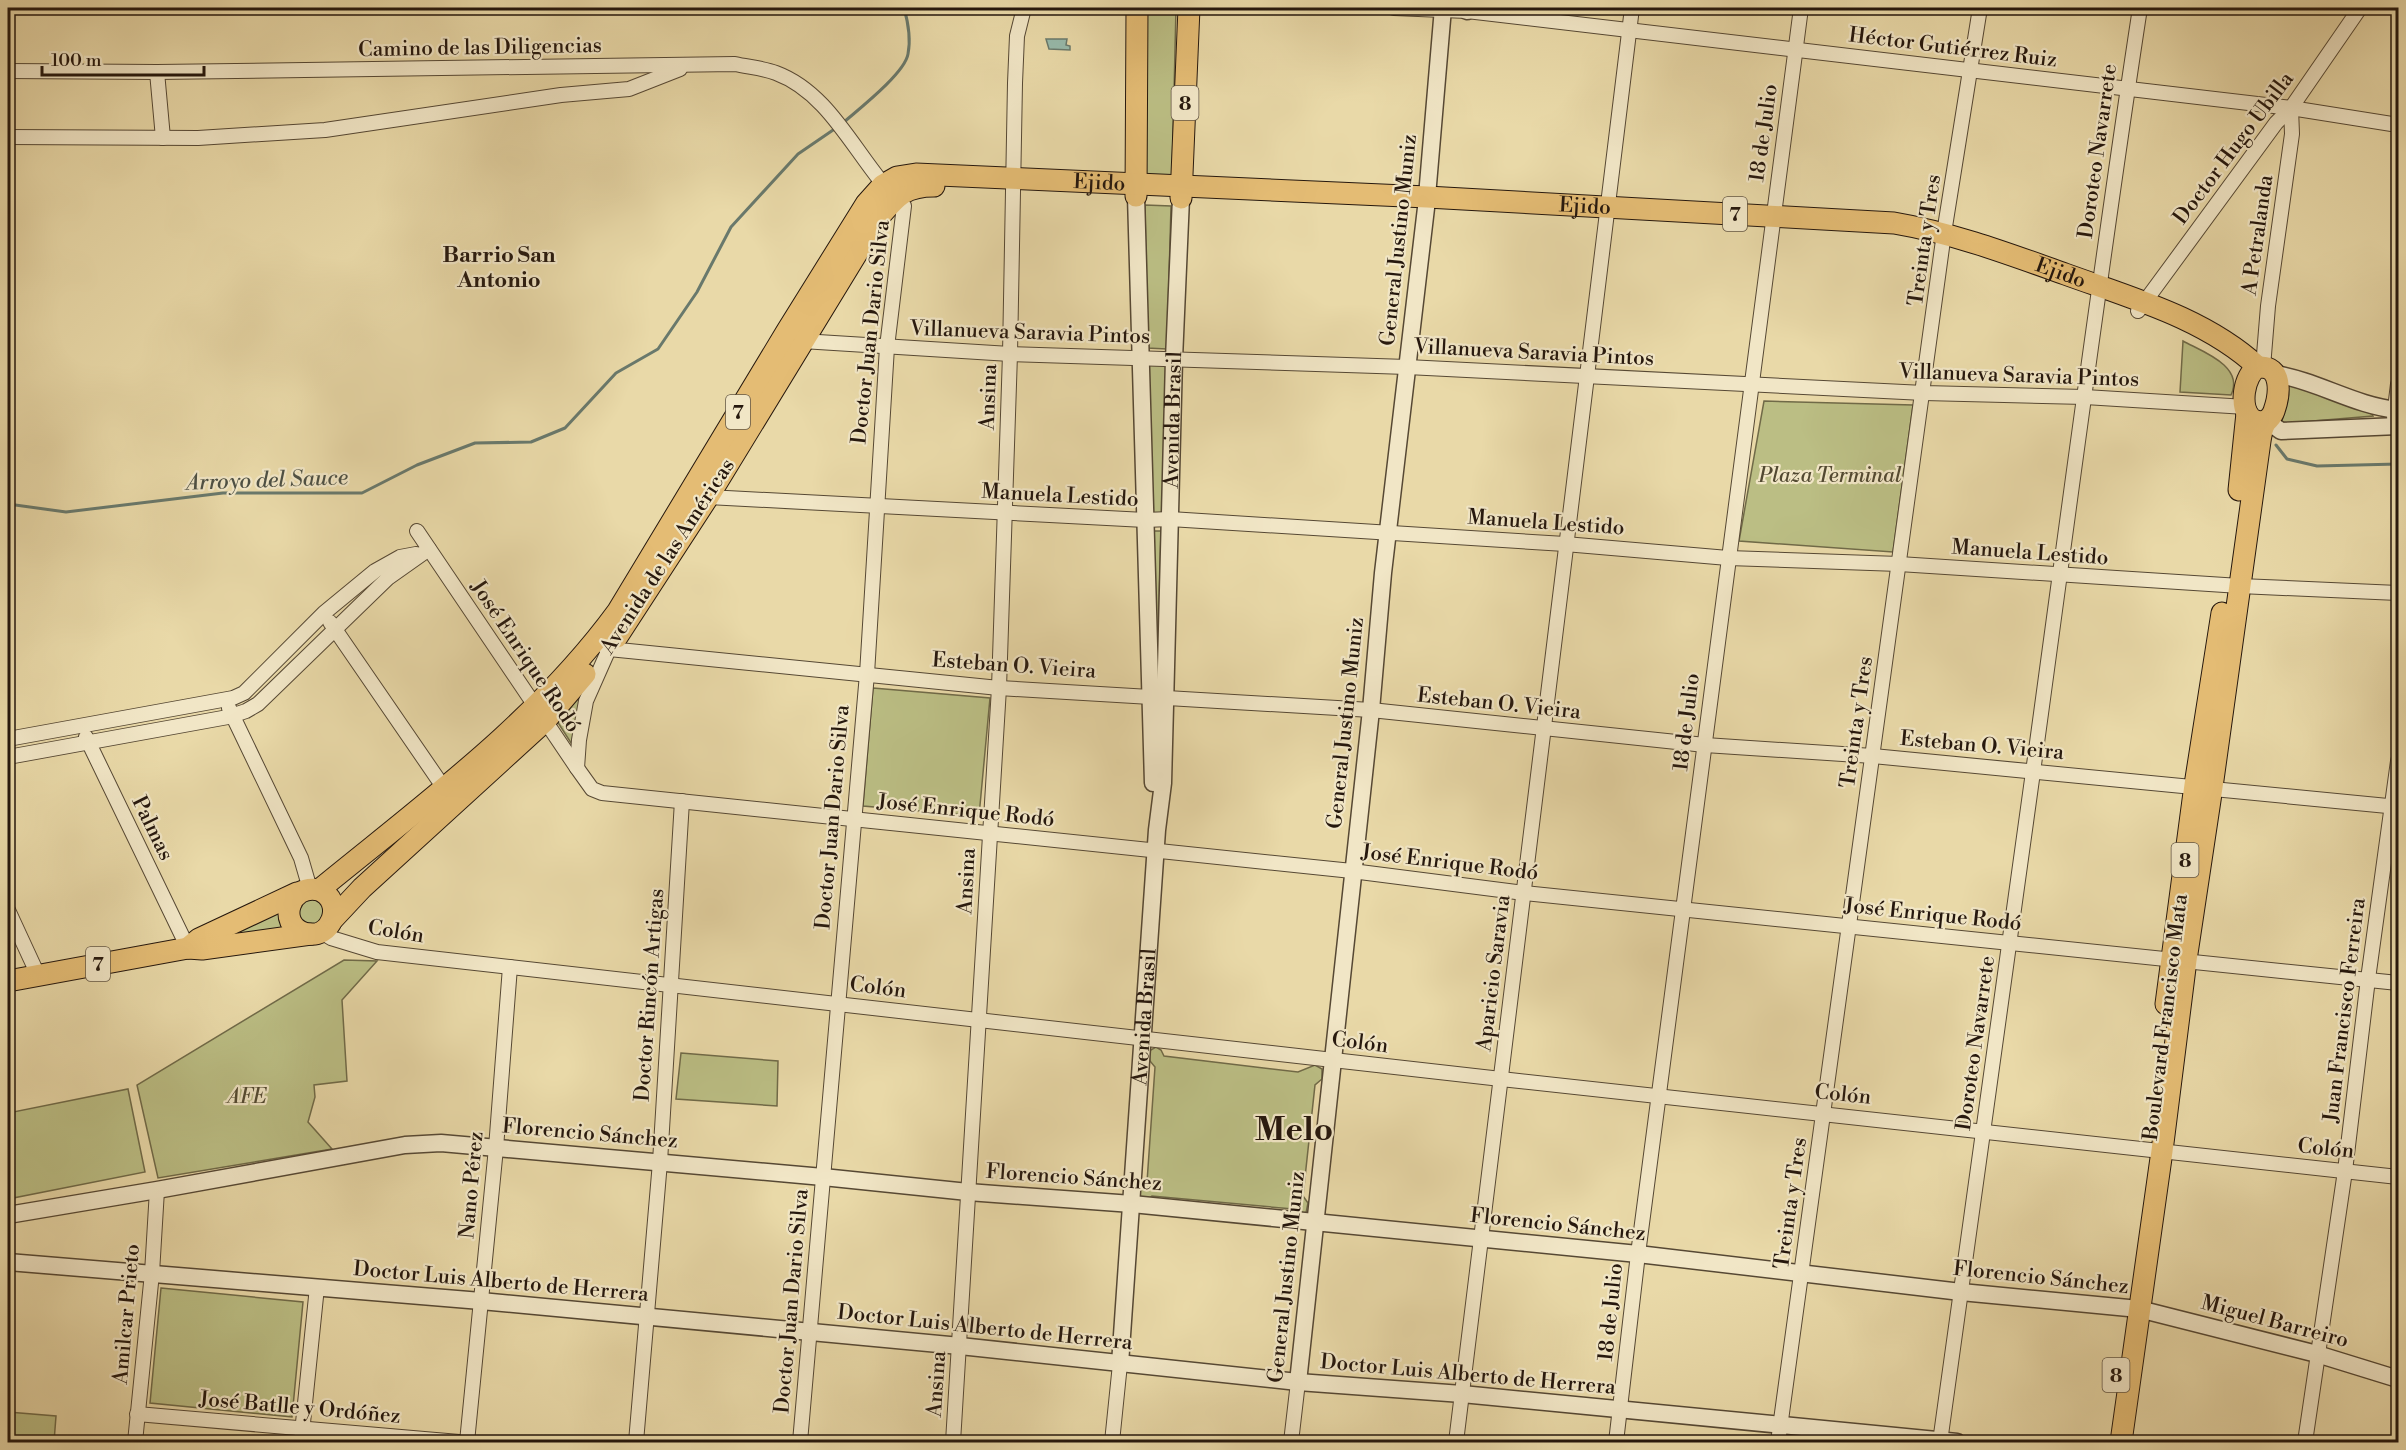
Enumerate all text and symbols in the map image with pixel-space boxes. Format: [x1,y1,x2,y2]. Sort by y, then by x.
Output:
street label: Héctor Gutiérrez Ruiz [1847,22,2059,74]
street label: Camino de las Diligencias [358,33,602,63]
scale bar [42,39,204,77]
text: 100 m [51,49,102,72]
street label: Doroteo Navarrete [2073,62,2123,240]
street label: Doctor Hugo Ubilla [2168,67,2300,230]
street label: 18 de Julio [1744,83,1784,184]
road number: 8 [1172,86,1198,120]
street label: General Justino Muniz [1375,133,1423,347]
street label: Ejido [1073,169,1126,197]
street label: Treinta y Tres [1903,173,1947,308]
street label: A Petralanda [2237,173,2279,298]
street label: Ejido [1558,192,1611,221]
road number: 7 [1723,197,1747,231]
street label: Doctor Juan Dario Silva [846,218,896,446]
district label: Barrio San Antonio [443,242,556,294]
street label: Ejido [2032,252,2089,294]
street label: Villanueva Saravia Pintos [908,316,1151,350]
street label: Villanueva Saravia Pintos [1412,334,1655,372]
street label: Avenida Brasil [1159,351,1188,490]
street label: Villanueva Saravia Pintos [1897,359,2140,393]
street label: Ansina [975,363,1003,432]
road number: 7 [726,395,750,429]
street label: Avenida de las Américas [594,454,741,660]
park label: Plaza Terminal [1758,463,1902,489]
water label: Arroyo del Sauce [184,464,348,497]
street label: Manuela Lestido [981,479,1139,513]
street label: Manuela Lestido [1467,505,1625,541]
street label: Manuela Lestido [1951,535,2109,571]
street label: José Enrique Rodó [464,575,586,738]
street label: General Justino Muniz [1322,616,1370,830]
street label: Esteban O. Vieira [931,647,1097,685]
street label: Treinta y Tres [1835,655,1879,790]
street label: 18 de Julio [1668,672,1706,773]
street label: Esteban O. Vieira [1416,682,1582,726]
street label: Doctor Juan Dario Silva [810,703,856,930]
street label: Esteban O. Vieira [1899,726,2065,766]
street label: José Enrique Rodó [875,789,1056,833]
street label: Palmas [125,792,179,865]
street label: José Enrique Rodó [1359,839,1540,887]
road number: 8 [2172,843,2198,877]
street label: Ansina [952,847,982,916]
street label: Doctor Rincón Artigas [630,888,670,1102]
street label: Boulevard Francisco Mata [2138,892,2194,1143]
street label: Aparicio Saravia [1471,893,1517,1054]
street label: José Enrique Rodó [1842,893,2023,937]
street label: Juan Francisco Ferreira [2318,896,2372,1125]
street label: Colón [366,915,426,949]
road number: 7 [86,947,110,981]
street label: Avenida Brasil [1127,948,1163,1087]
street label: Doroteo Navarrete [1951,954,2001,1132]
street label: Colón [848,972,908,1004]
street label: Colón [1330,1027,1390,1059]
street label: Colón [1813,1079,1873,1111]
park label: AFE [225,1084,268,1110]
district label: Melo [1255,1110,1333,1151]
street label: Florencio Sánchez [501,1113,679,1155]
street label: Nano Pérez [454,1130,490,1240]
street label: Colón [2296,1133,2356,1165]
street label: Treinta y Tres [1769,1136,1813,1271]
street label: Florencio Sánchez [985,1159,1163,1197]
street label: General Justino Muniz [1263,1170,1311,1384]
street label: Doctor Juan Dario Silva [769,1187,815,1414]
street label: Florencio Sánchez [1469,1203,1647,1247]
street label: Amilcar Prieto [108,1243,146,1386]
street label: Doctor Luis Alberto de Herrera [352,1256,650,1308]
street label: Florencio Sánchez [1952,1256,2130,1300]
street label: 18 de Julio [1593,1262,1629,1362]
street label: Miguel Barreiro [2198,1290,2351,1354]
street label: Doctor Luis Alberto de Herrera [836,1300,1134,1356]
street label: Doctor Luis Alberto de Herrera [1319,1349,1617,1401]
street label: Ansina [922,1350,952,1419]
road number: 8 [2102,1358,2130,1392]
street label: José Batlle y Ordóñez [197,1386,402,1430]

